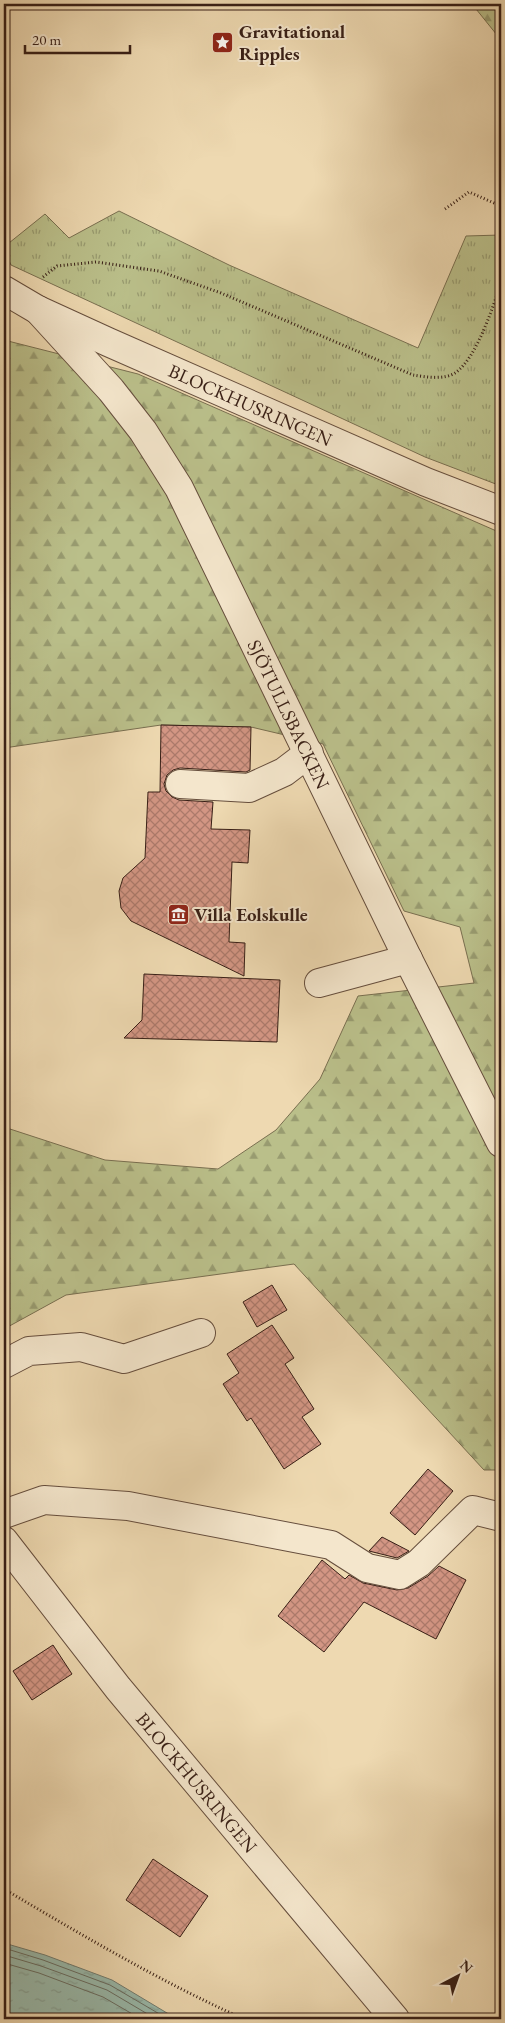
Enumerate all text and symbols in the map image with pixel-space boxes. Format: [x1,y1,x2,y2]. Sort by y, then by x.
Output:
place label: Gravitational Ripples [239,19,346,66]
scale bar [25,22,130,54]
text: 20 m [32,30,61,49]
place icon: Gravitational Ripples [211,30,235,54]
street label: BLOCKHUSRINGEN [165,358,336,452]
street label: SJÖTULLSBACKEN [242,635,336,793]
museum icon: Villa Eolskulle [166,902,190,926]
place label: Villa Eolskulle [194,902,308,927]
street label: BLOCKHUSRINGEN [131,1707,263,1858]
north arrow [432,1950,482,2000]
text: N [456,1956,477,1977]

